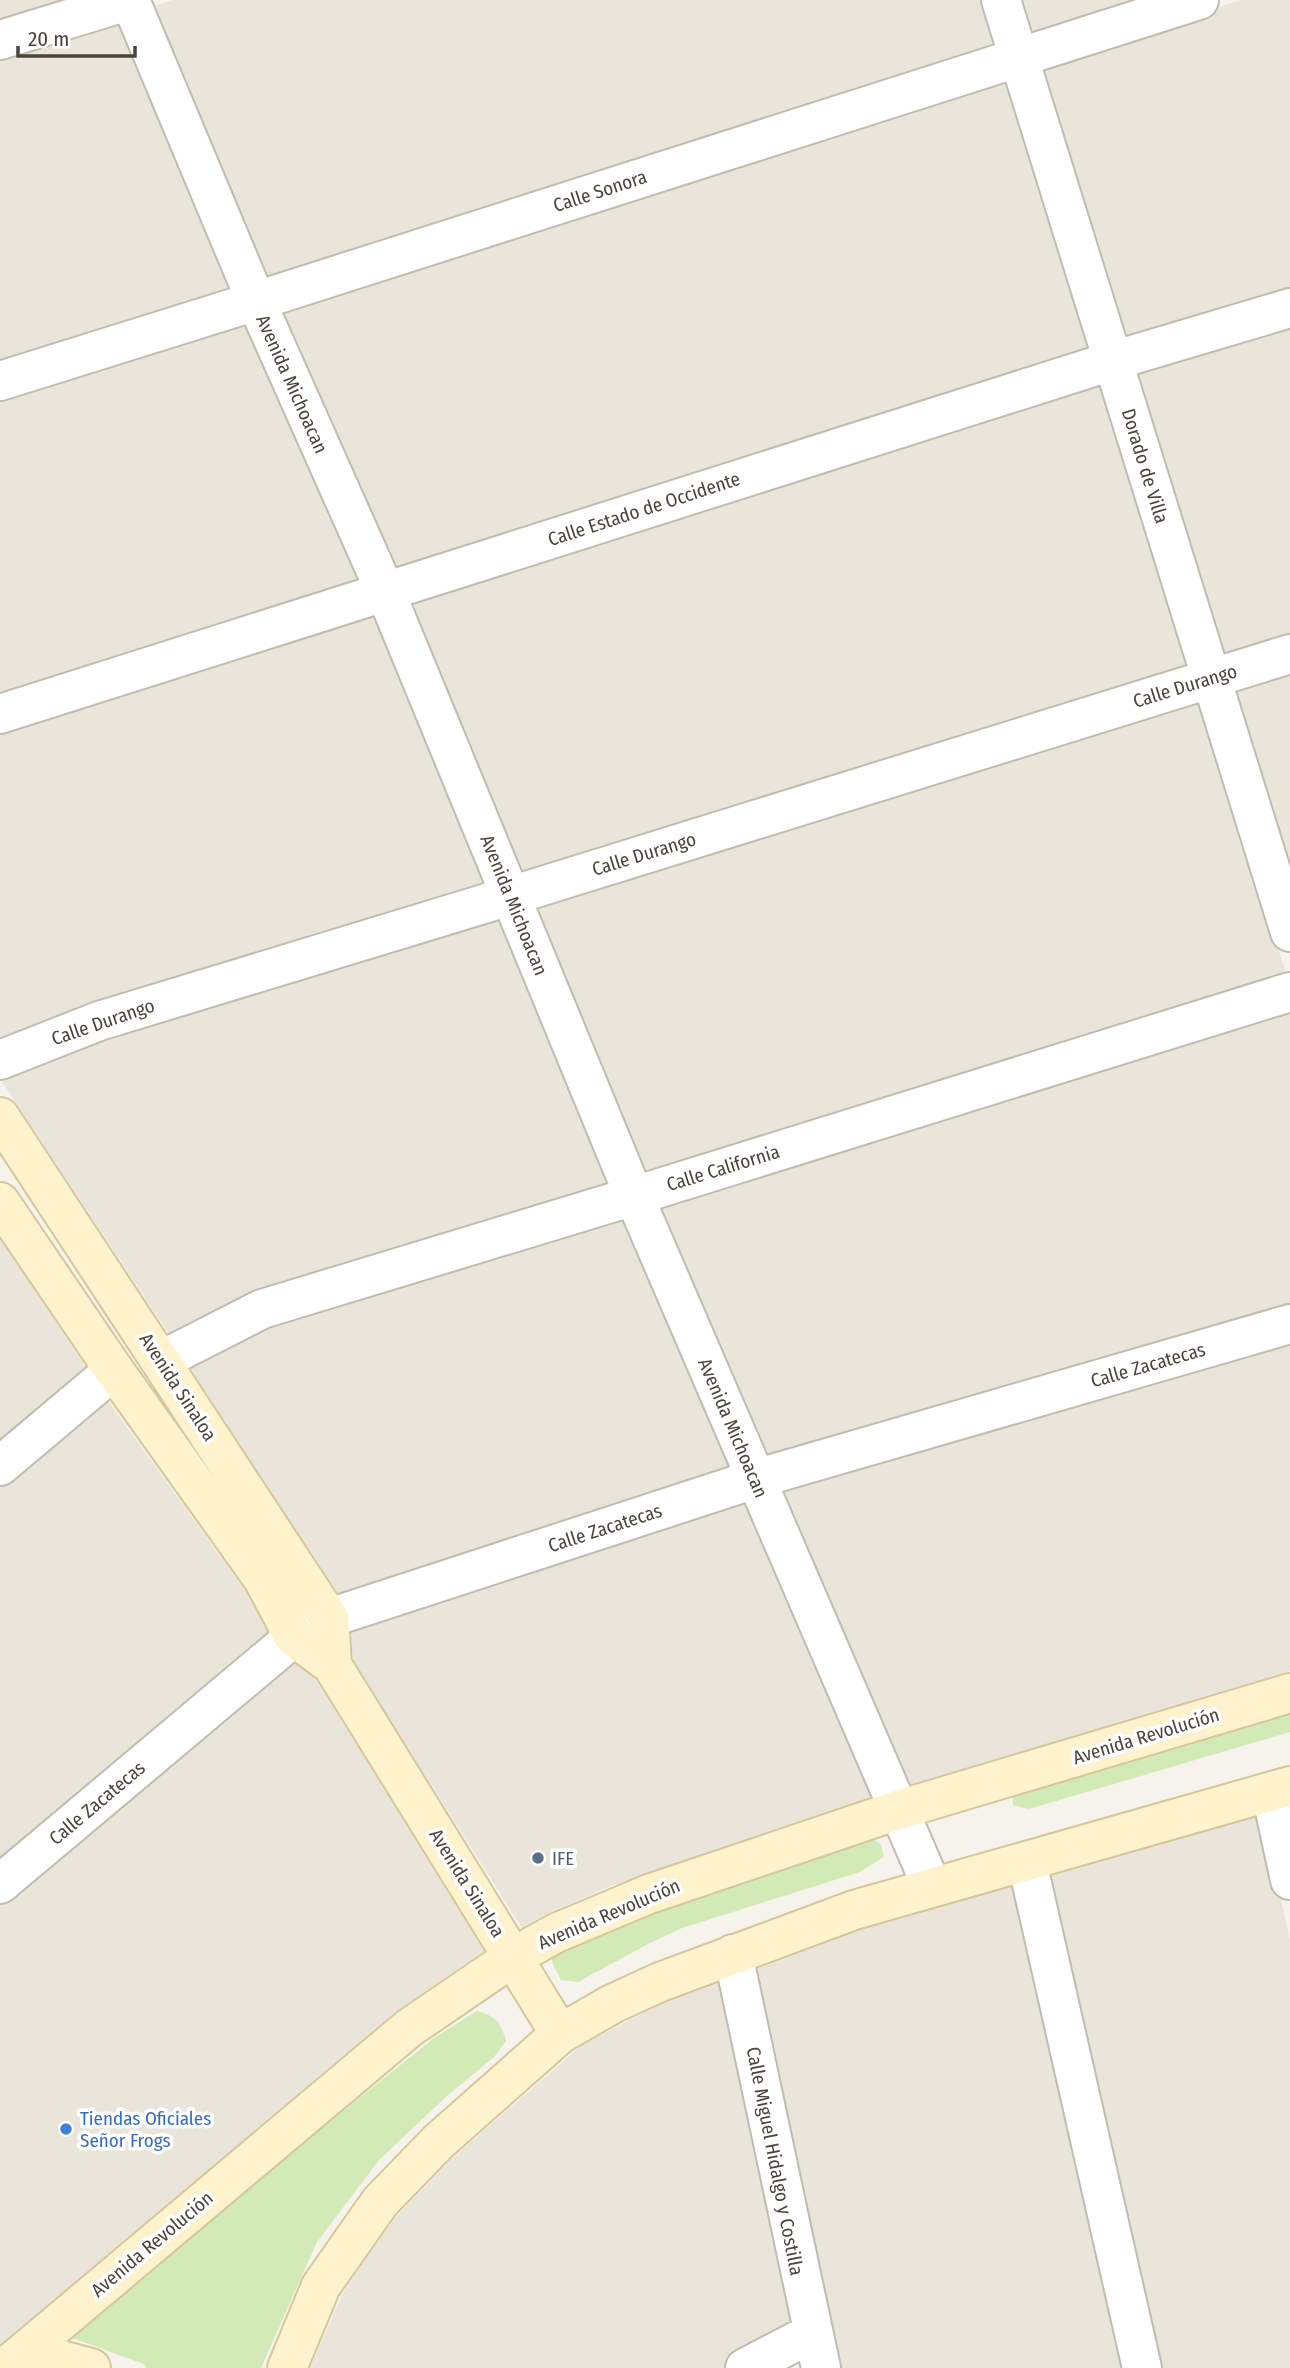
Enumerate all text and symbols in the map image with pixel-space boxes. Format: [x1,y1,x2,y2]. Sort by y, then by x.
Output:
scale bar [18,14,135,58]
text: 20 m [28,26,69,52]
street label: Calle Sonora [550,165,650,217]
street label: Avenida Michoacan [251,311,333,457]
street label: Dorado de Villa [1117,406,1173,526]
street label: Calle Estado de Occidente [545,467,743,551]
street label: Calle Durango [1130,659,1240,713]
street label: Calle Durango [589,827,699,881]
street label: Avenida Michoacan [475,831,553,979]
street label: Calle Durango [49,994,157,1050]
street label: Calle California [664,1140,782,1196]
street label: Avenida Sinaloa [135,1329,221,1445]
street label: Calle Zacatecas [1088,1338,1208,1392]
street label: Avenida Michoacan [693,1355,773,1501]
street label: Calle Zacatecas [545,1499,665,1557]
street label: Avenida Revolución [1070,1703,1222,1769]
street label: Calle Zacatecas [44,1756,150,1850]
street label: Avenida Sinaloa [424,1824,510,1942]
place label: IFE [552,1847,574,1870]
marker: IFE [530,1850,546,1866]
street label: Avenida Revolución [534,1874,684,1954]
street label: Calle Miguel Hidalgo y Costilla [742,2045,808,2277]
place label: Tiendas Oficiales Señor Frogs [80,2107,211,2152]
marker: Tiendas Oficiales Señor Frogs [58,2121,74,2137]
street label: Avenida Revolución [86,2186,218,2302]

